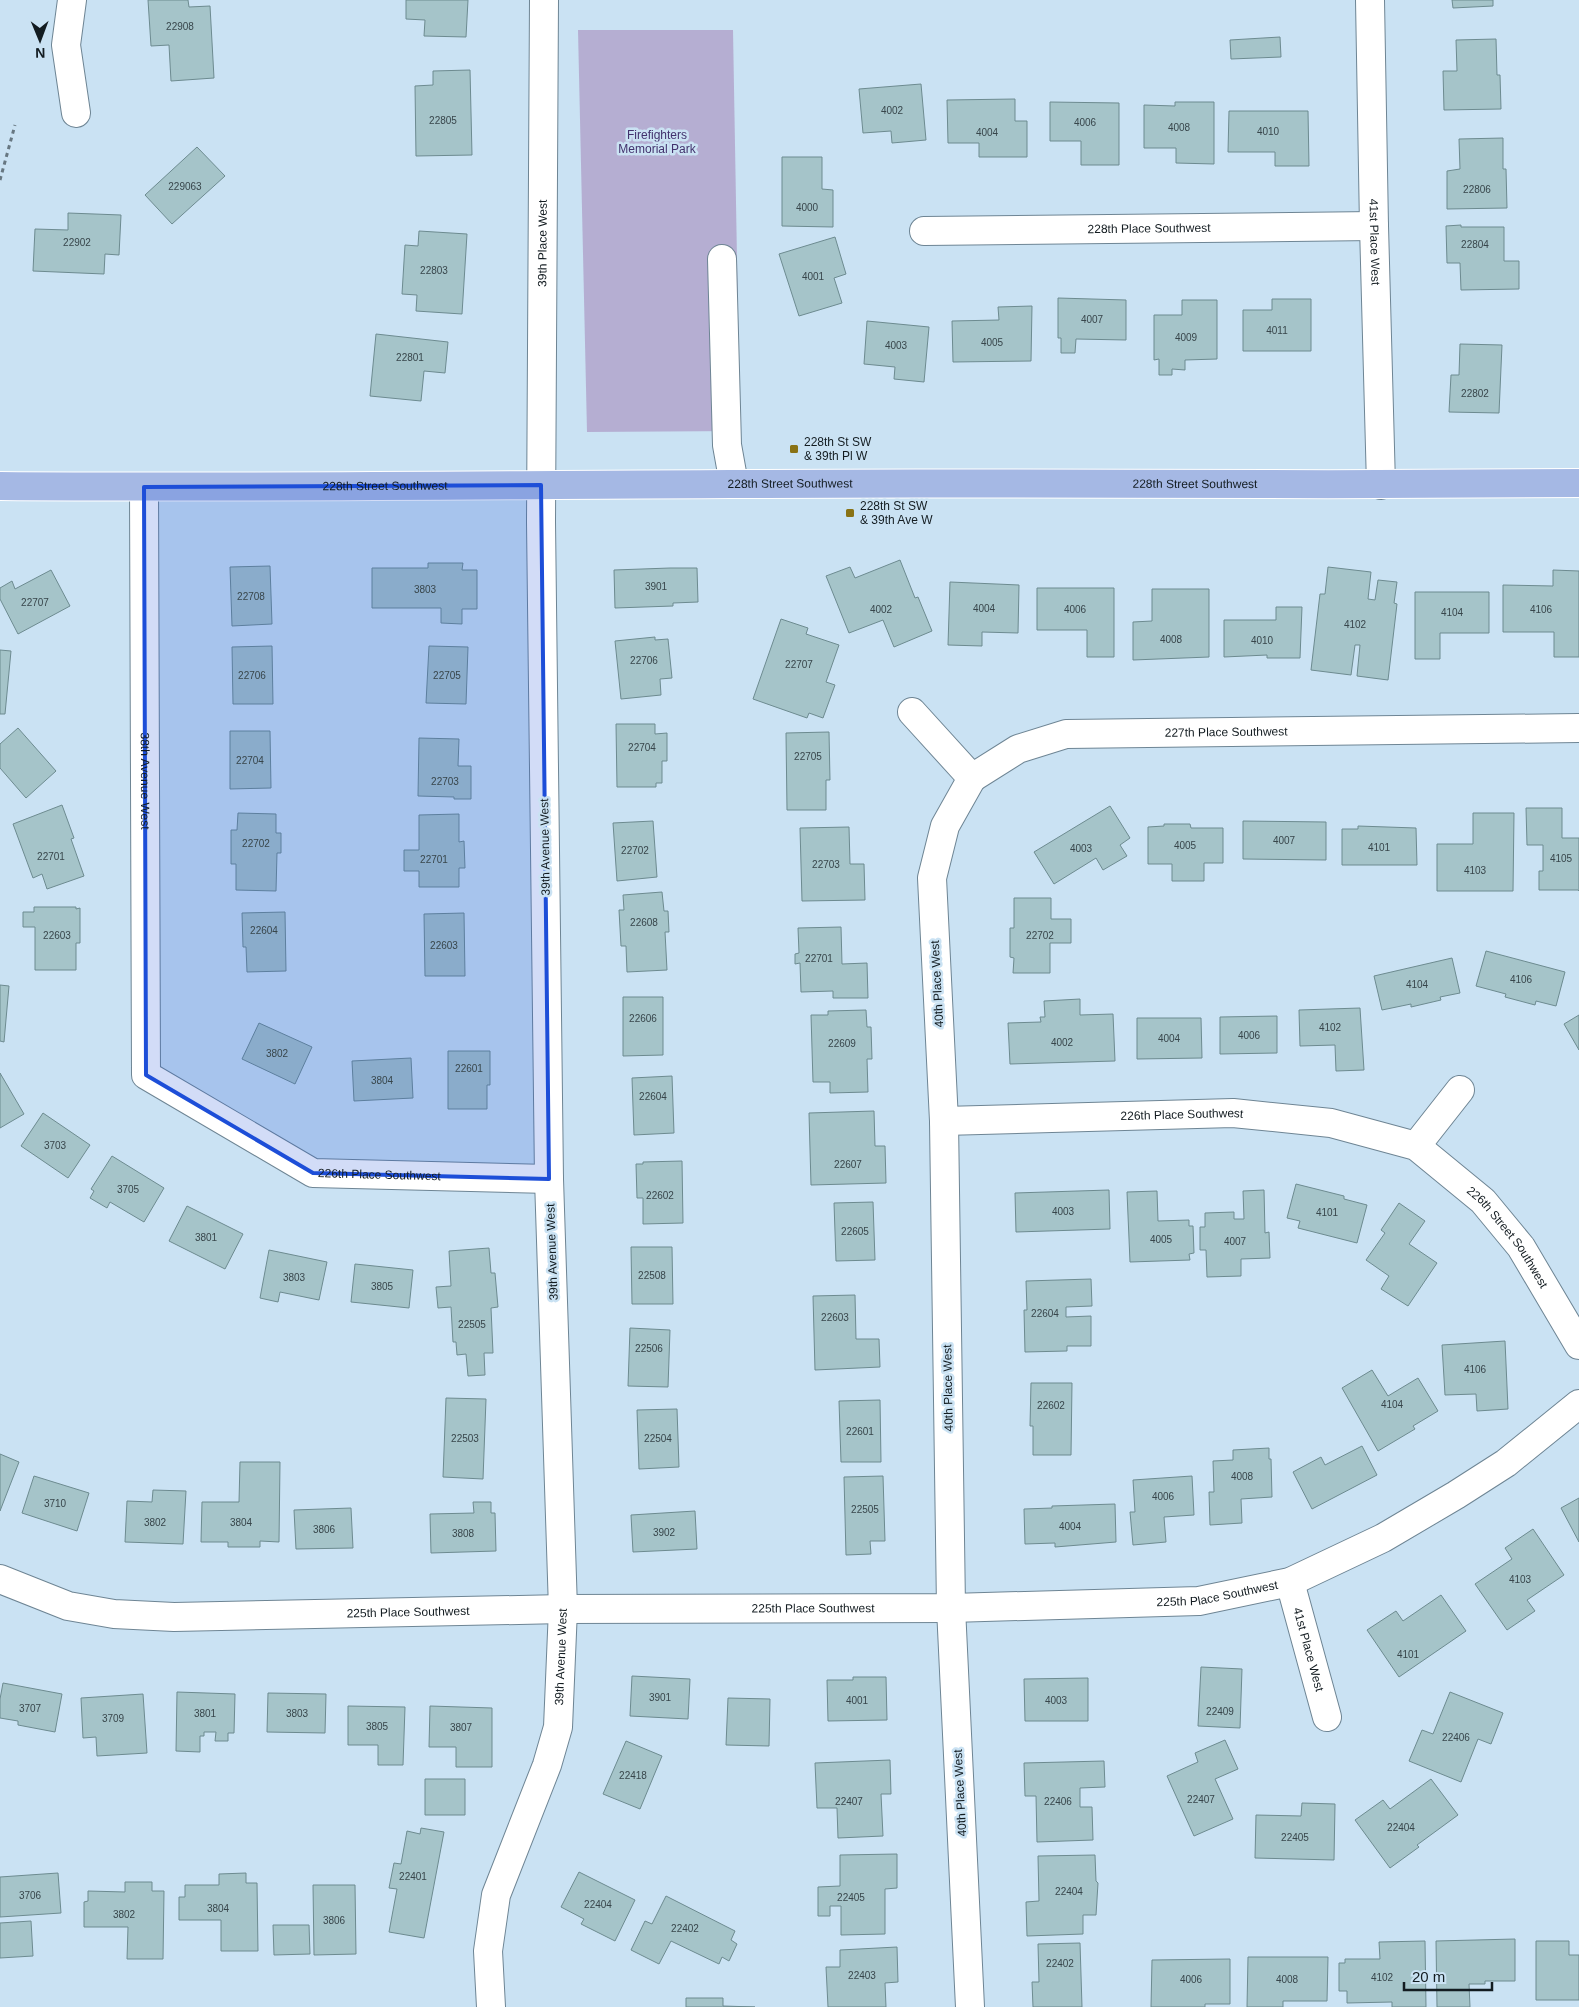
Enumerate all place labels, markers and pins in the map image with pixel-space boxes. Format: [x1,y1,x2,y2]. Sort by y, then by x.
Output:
place label: 228th St SW & 39th Pl W [804,435,872,463]
marker: 228th St SW & 39th Pl W [788,443,800,455]
place label: 228th St SW & 39th Ave W [860,499,933,527]
marker: 228th St SW & 39th Ave W [844,507,856,519]

